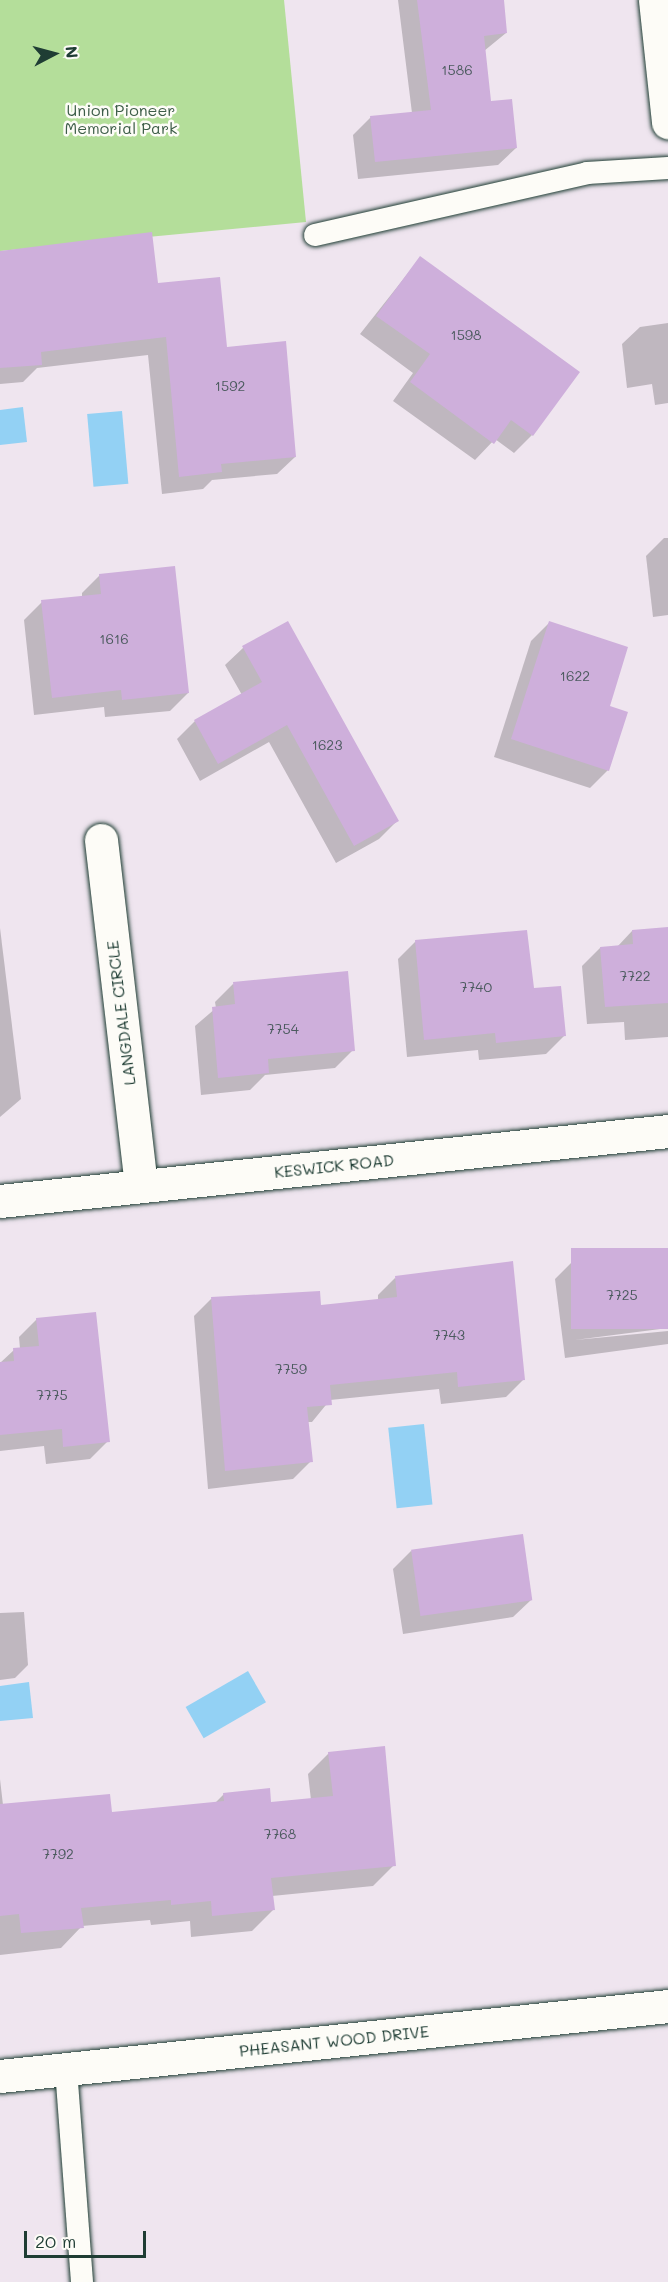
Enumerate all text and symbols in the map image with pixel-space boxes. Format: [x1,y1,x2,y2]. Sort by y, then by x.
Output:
north arrow [24,24,84,84]
text: N [61,45,83,59]
house number: 1586 [441,62,473,78]
park label: Union Pioneer Memorial Park [64,100,178,138]
house number: 1598 [450,327,482,343]
house number: 1592 [215,378,245,394]
house number: 1616 [99,631,129,647]
house number: 1622 [560,668,590,684]
house number: 1623 [312,737,342,753]
street label: LANGDALE CIRCLE [103,940,139,1086]
house number: 7722 [619,968,651,984]
house number: 7740 [460,979,492,995]
house number: 7754 [267,1021,299,1037]
street label: KESWICK ROAD [273,1150,395,1182]
house number: 7725 [606,1287,638,1303]
house number: 7743 [433,1327,465,1343]
house number: 7759 [275,1361,307,1377]
house number: 7775 [36,1387,68,1403]
house number: 7768 [264,1826,296,1842]
house number: 7792 [42,1846,74,1862]
street label: PHEASANT WOOD DRIVE [238,2021,430,2061]
scale bar [27,2219,148,2257]
text: 20 m [35,2229,76,2253]

